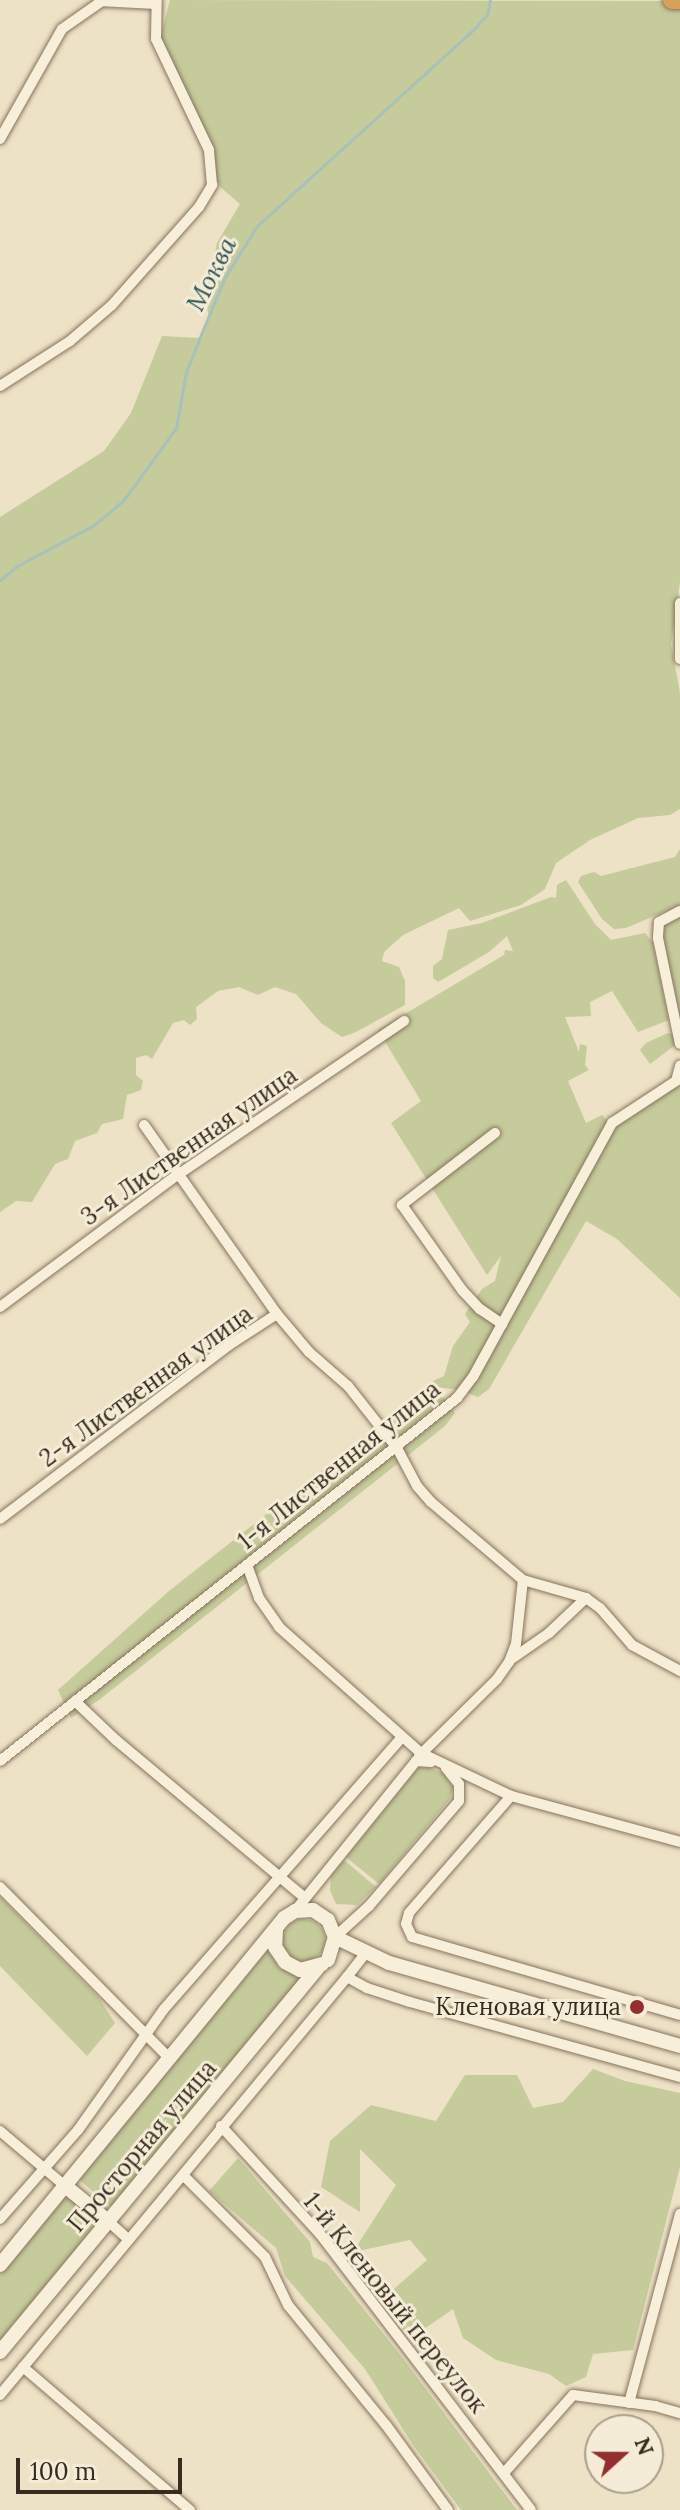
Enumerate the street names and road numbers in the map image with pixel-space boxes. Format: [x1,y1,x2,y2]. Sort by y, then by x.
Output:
street label: 3-я Лиственная улица [76,1061,302,1231]
street label: 2-я Лиственная улица [34,1299,258,1473]
street label: 1-я Лиственная улица [232,1375,446,1555]
street label: Просторная улица [62,2054,222,2238]
street label: 1-й Кленовый переулок [297,2187,493,2419]

